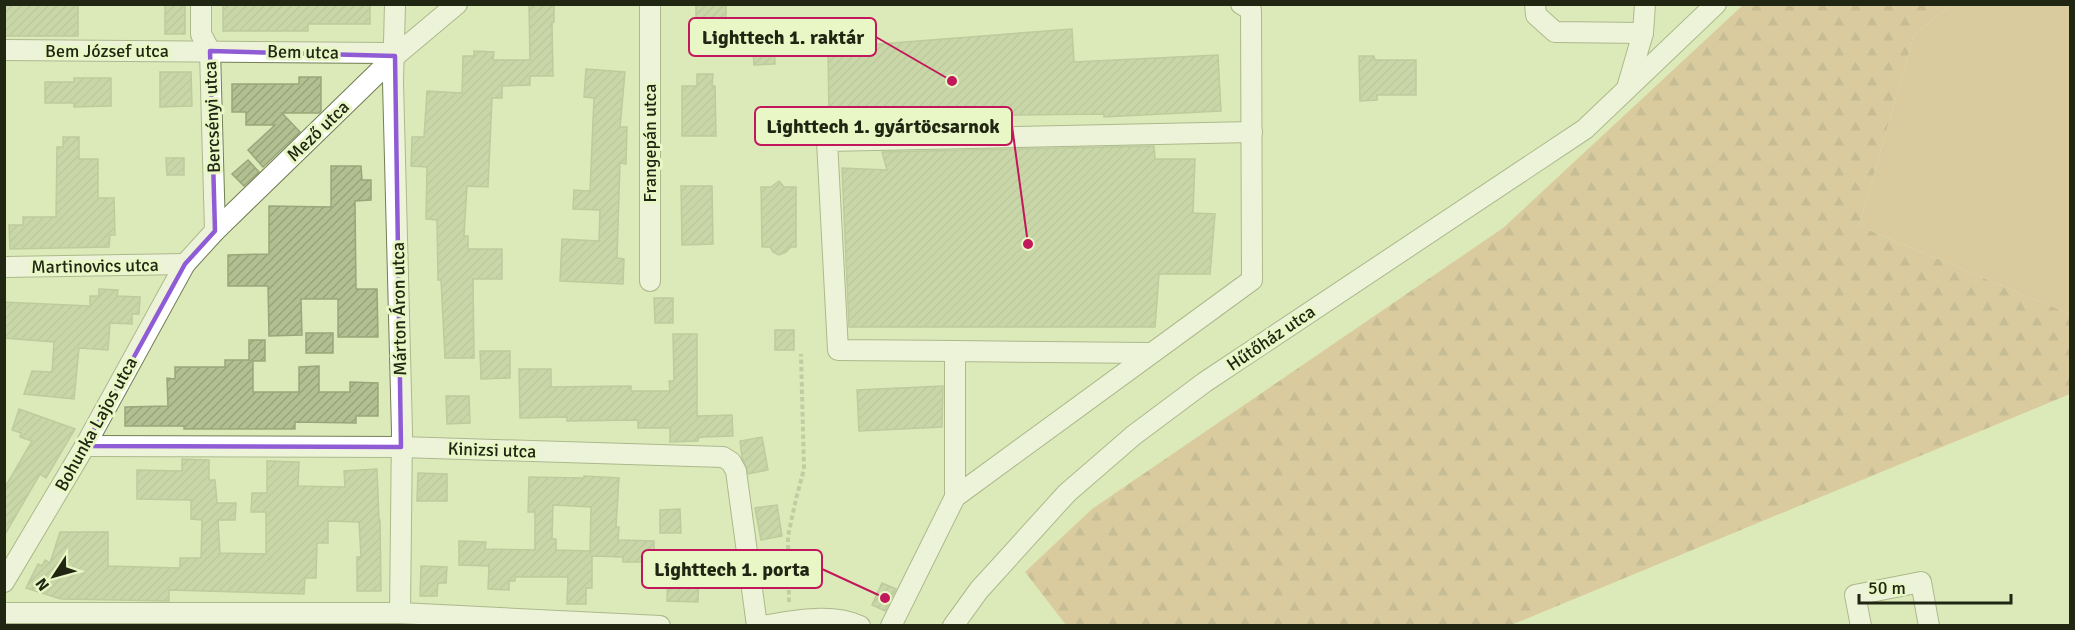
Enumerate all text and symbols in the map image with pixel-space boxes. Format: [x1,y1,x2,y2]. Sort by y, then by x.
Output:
callout: Lighttech 1. raktár [689,18,876,56]
text: Lighttech 1. raktár [702,25,864,50]
street label: Bem József utca [45,40,169,62]
street label: Bem utca [267,40,339,64]
street label: Bercsényi utca [199,61,225,173]
street label: Frangepán utca [639,84,661,202]
street label: Mező utca [282,96,354,166]
callout: Lighttech 1. gyártöcsarnok [755,107,1012,145]
text: Lighttech 1. gyártöcsarnok [766,114,1000,139]
street label: Márton Áron utca [387,242,411,376]
street label: Martinovics utca [31,254,159,278]
street label: Hűtőház utca [1223,300,1319,376]
street label: Bohunka Lajos utca [50,353,142,495]
street label: Kinizsi utca [447,437,537,463]
north arrow [24,546,84,606]
callout: Lighttech 1. porta [642,550,822,588]
text: Lighttech 1. porta [654,557,810,582]
scale bar [1859,567,2010,605]
text: N [31,574,54,595]
text: 50 m [1868,577,1906,599]

